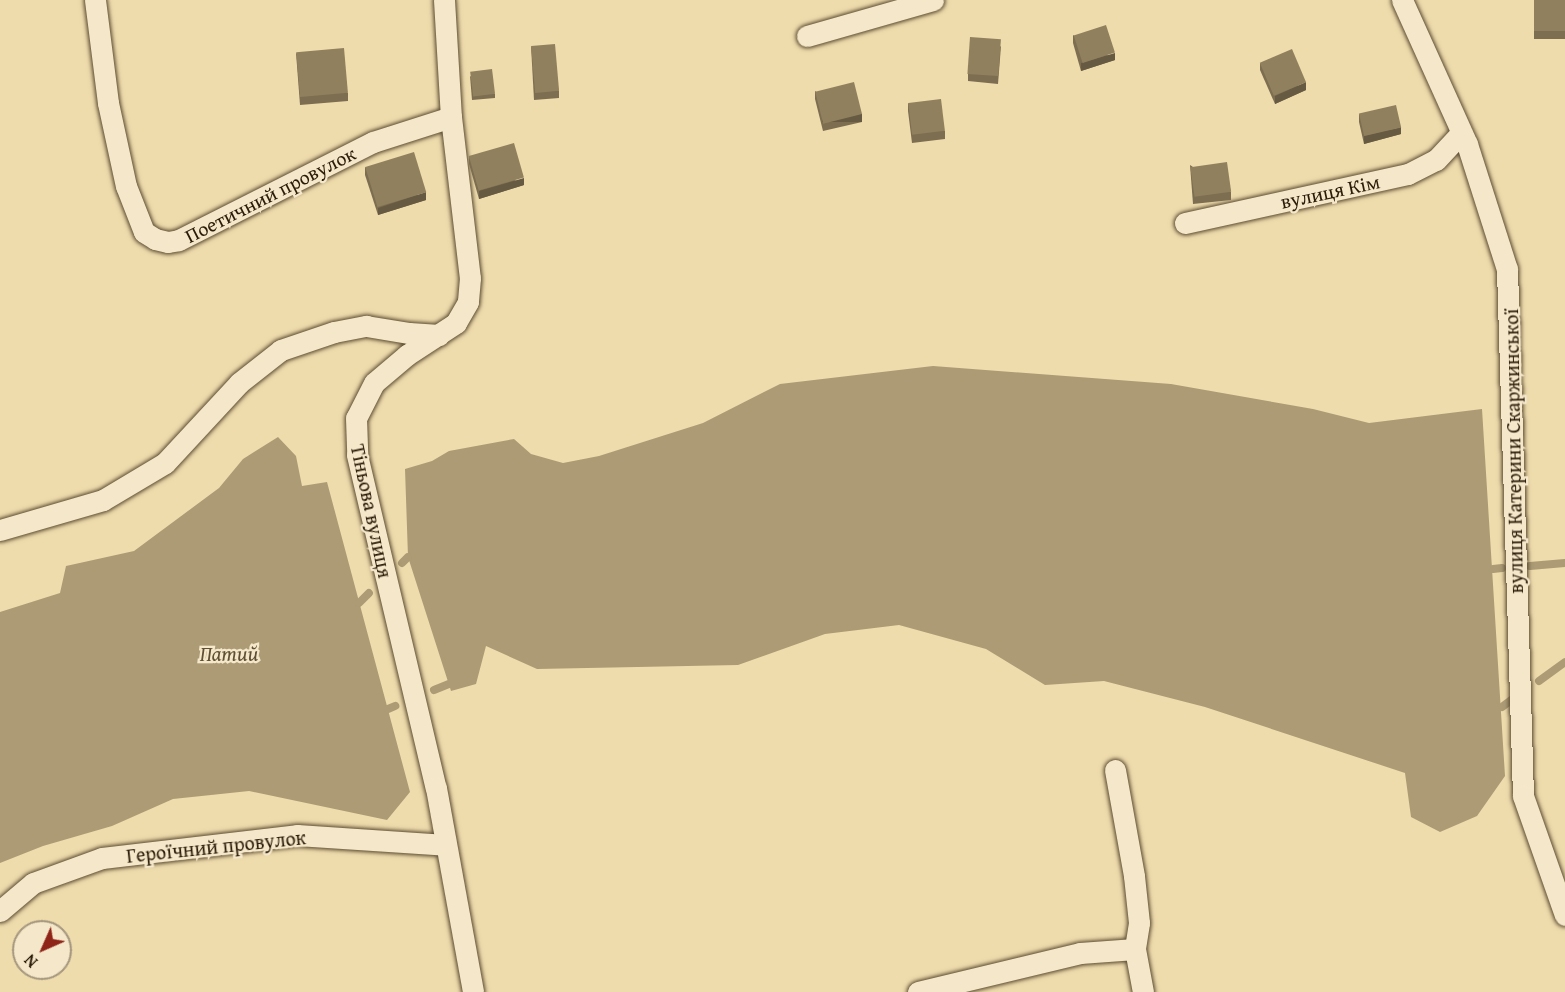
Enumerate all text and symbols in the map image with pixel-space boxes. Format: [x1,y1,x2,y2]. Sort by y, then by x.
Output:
street label: Поетичний провулок [181,141,359,247]
street label: вулиця Кім [1278,169,1382,213]
street label: вулиця Катерини Скаржинської [1499,308,1527,594]
street label: Тіньова вулиця [346,442,398,580]
water label: Патий [200,641,258,667]
street label: Героїчний провулок [125,825,307,867]
north arrow [12,920,72,980]
text: N [18,949,43,974]

